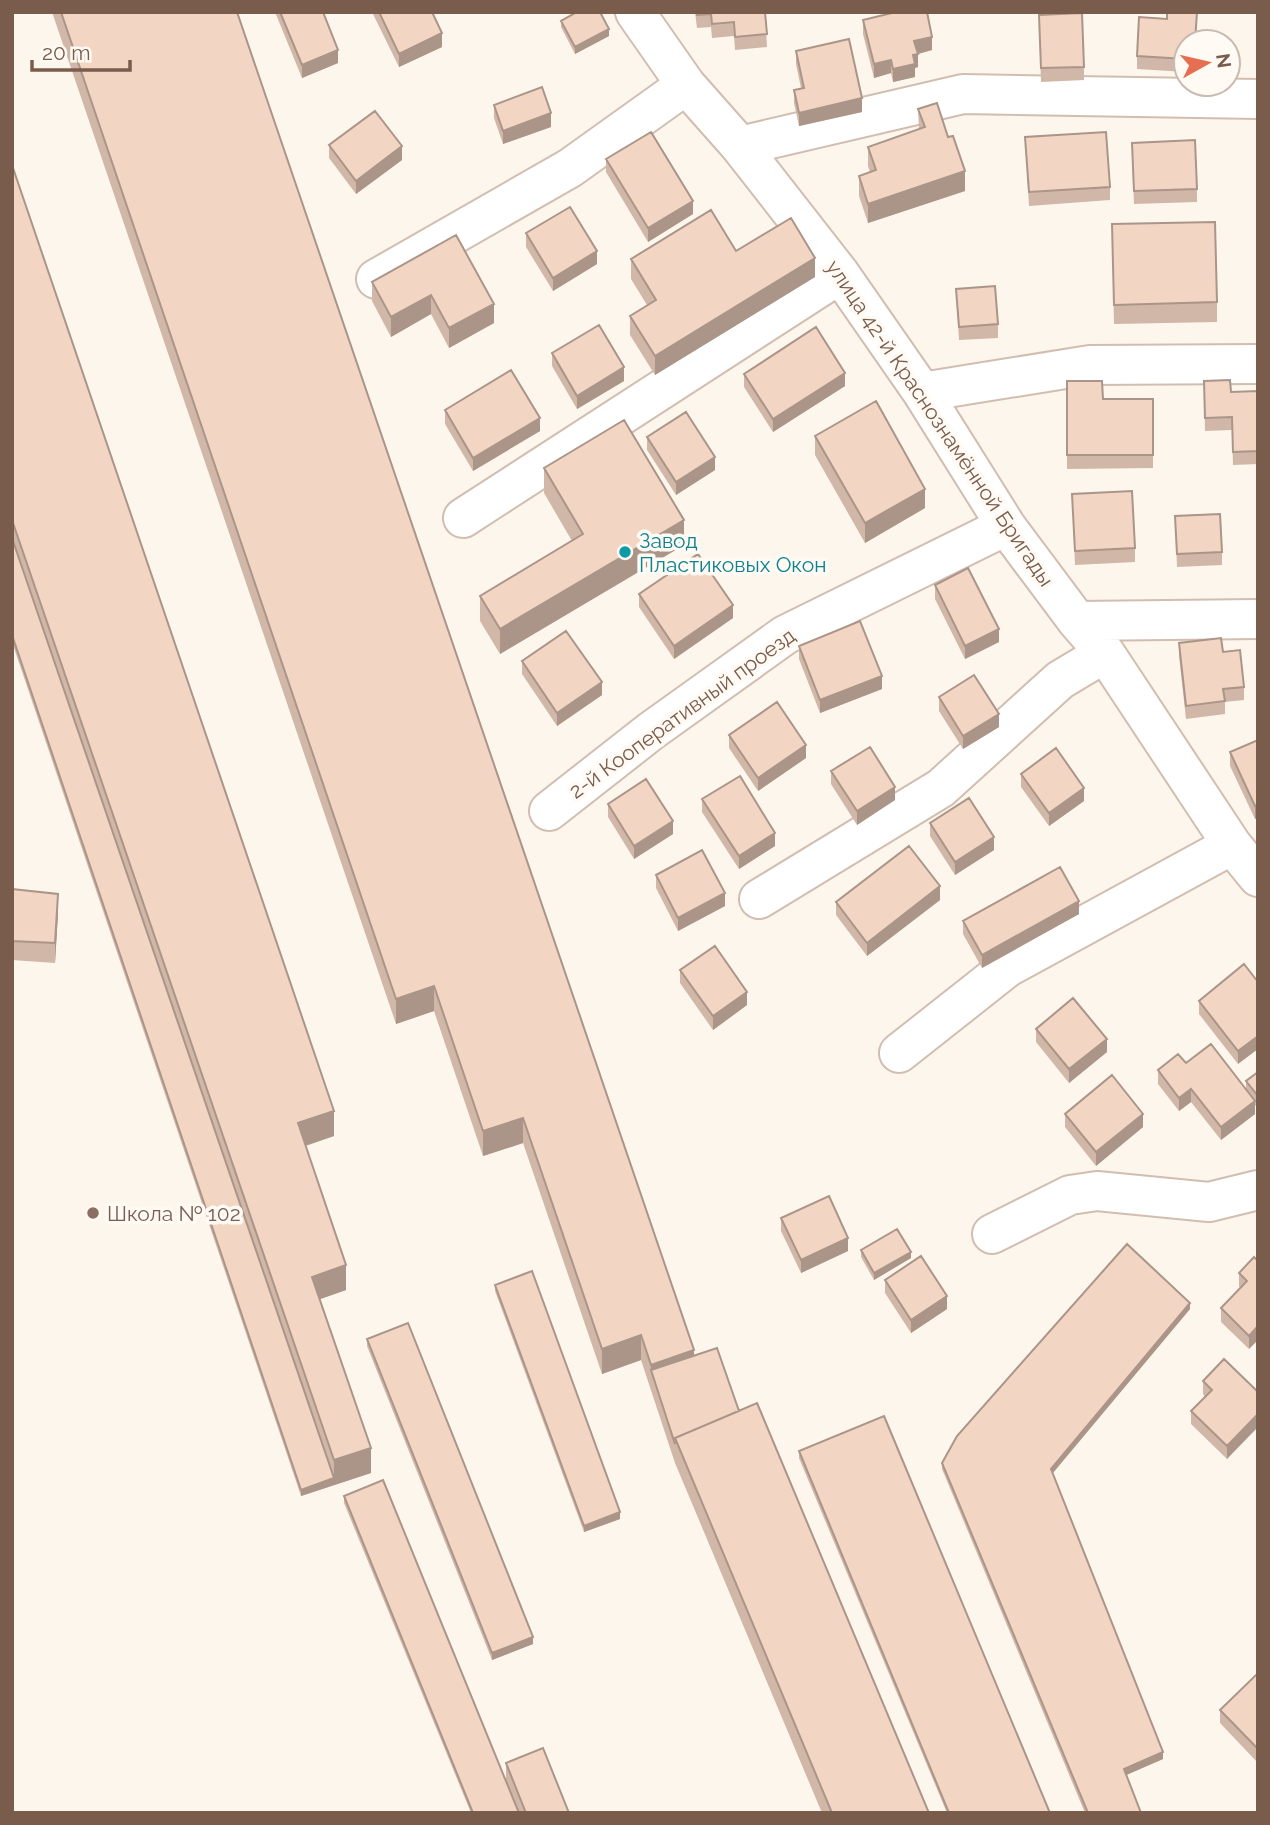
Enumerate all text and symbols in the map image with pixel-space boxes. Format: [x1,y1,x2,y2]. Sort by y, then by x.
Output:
scale bar [32,28,130,72]
north arrow [1172,28,1242,98]
text: 20 m [42,40,90,65]
text: N [1212,52,1236,69]
street label: улица 42-й Краснознамённой Бригады [821,255,1059,591]
place label: Завод Пластиковых Окон [639,528,826,577]
marker: Завод Пластиковых Окон [617,544,633,560]
street label: 2-й Кооперативный проезд [564,623,800,803]
place label: Школа № 102 [107,1201,241,1226]
marker: Школа № 102 [85,1205,101,1221]

